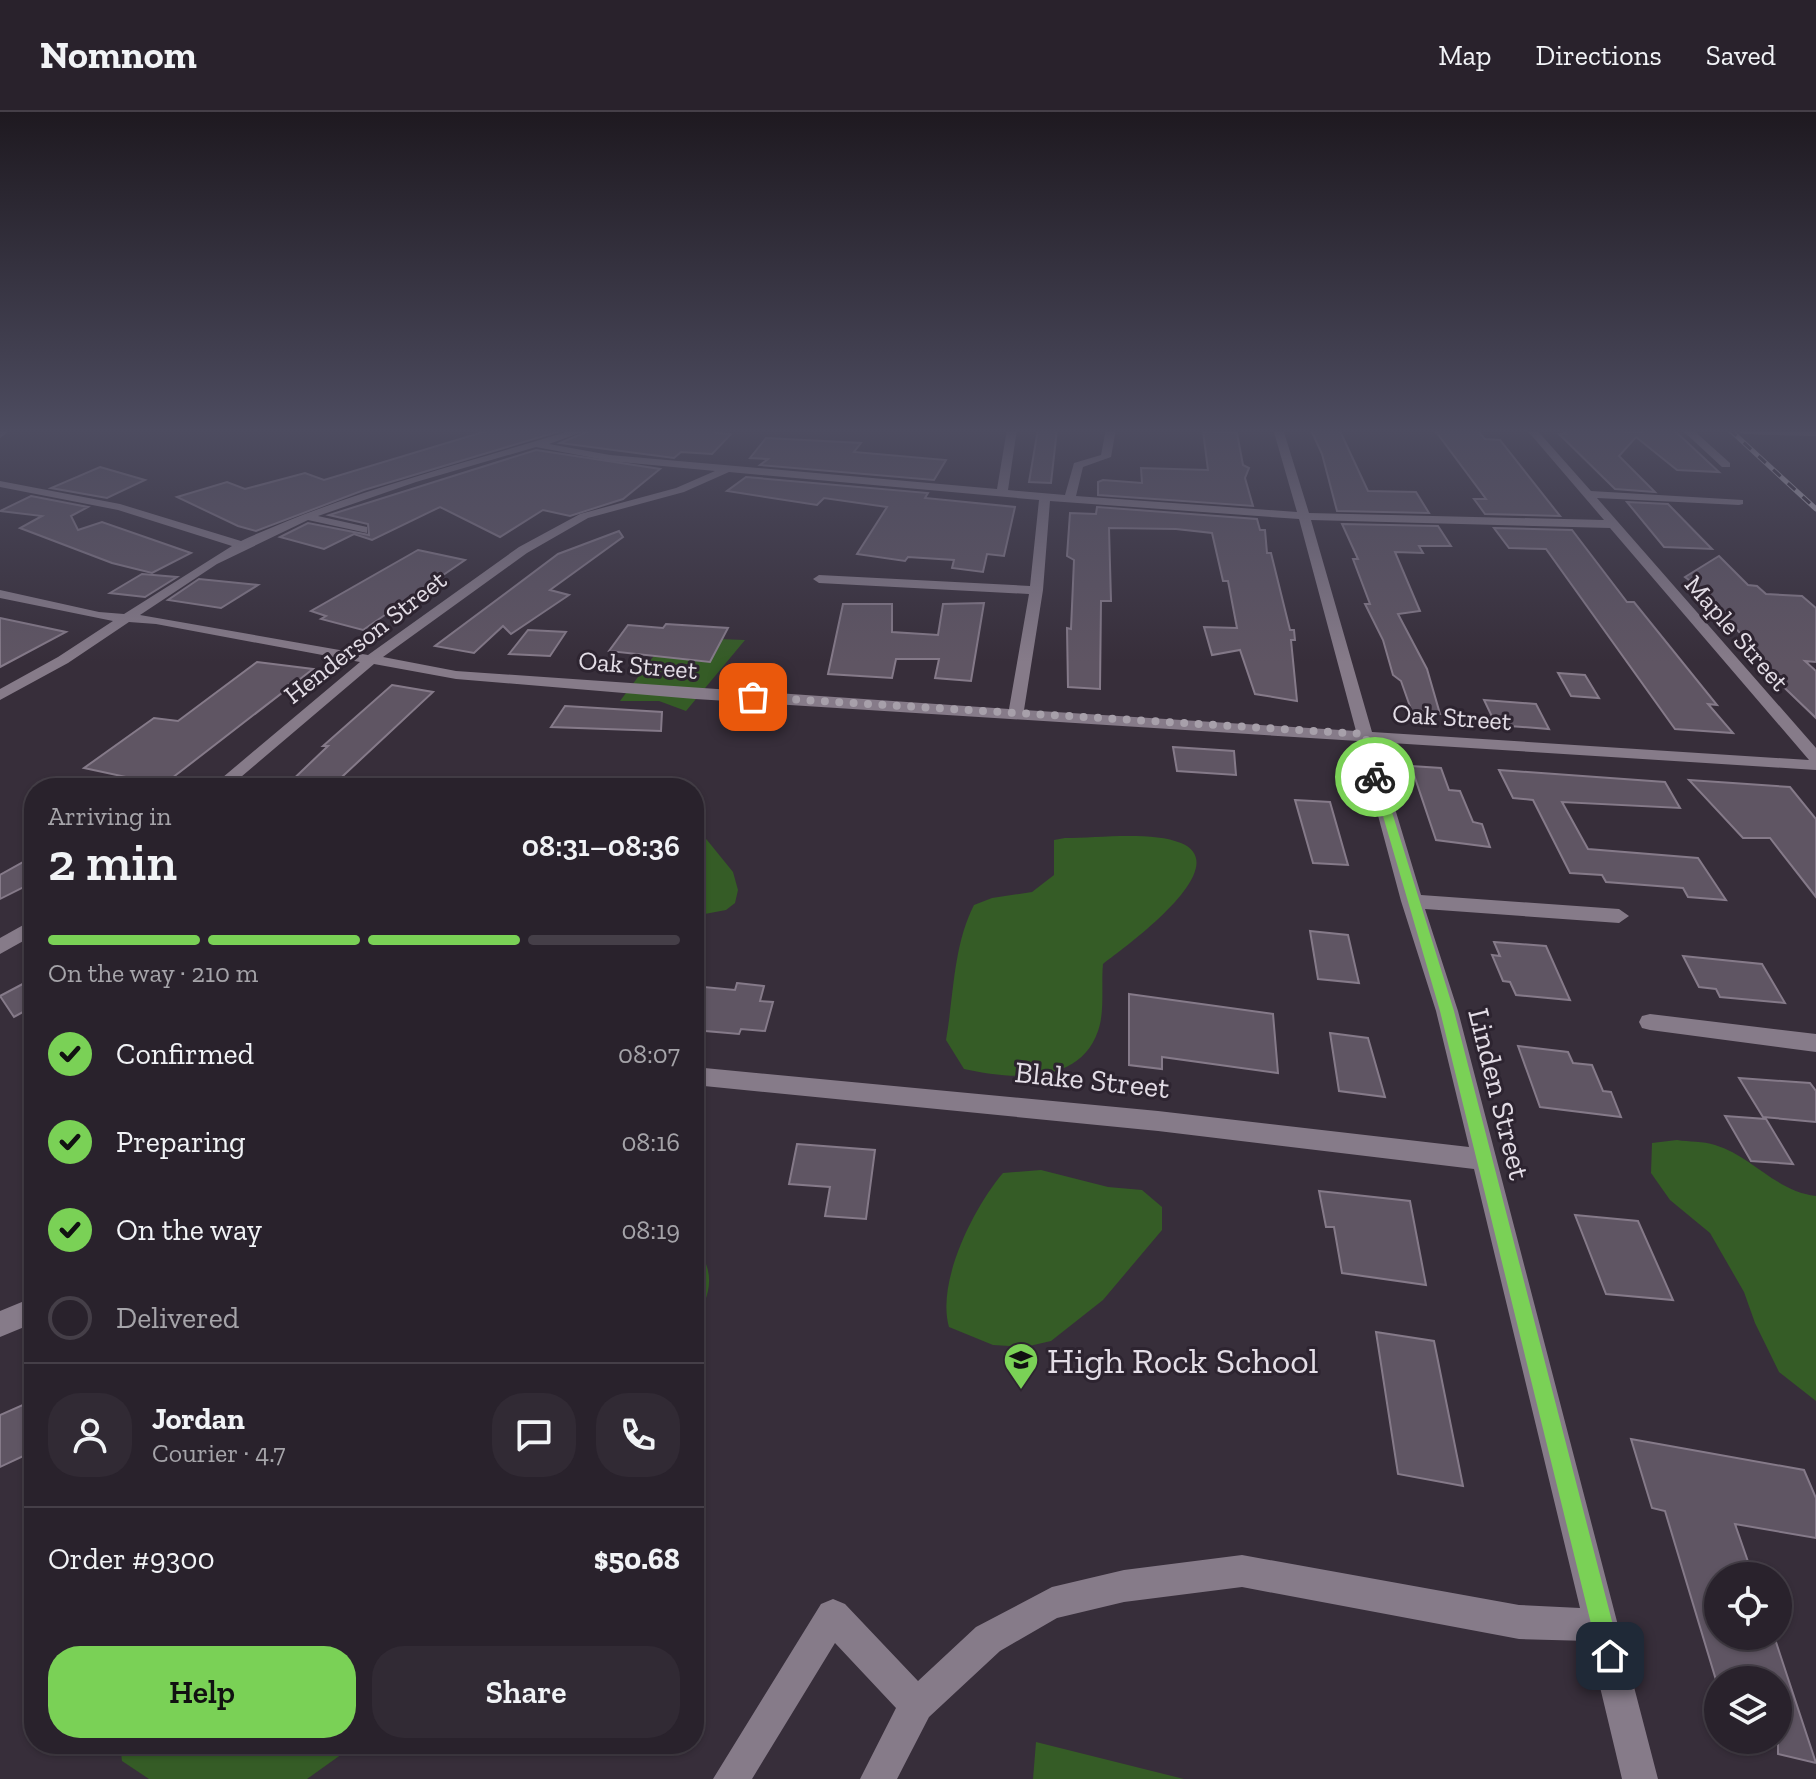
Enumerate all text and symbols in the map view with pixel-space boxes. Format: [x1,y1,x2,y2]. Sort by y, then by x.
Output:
text: Nomnom [40,32,197,78]
text: Map [1438,39,1491,72]
text: Directions [1535,39,1662,72]
text: Saved [1706,39,1776,72]
street label: Henderson Street [277,563,453,710]
street label: Maple Street [1678,569,1796,698]
street label: Oak Street [577,644,699,686]
pin [719,663,787,731]
icon: bag [731,675,775,719]
street label: Oak Street [1391,697,1513,737]
courier [1335,737,1415,817]
icon: bike [1353,755,1397,799]
text: Arriving in [48,800,171,832]
text: 08:31–08:36 [522,828,680,864]
text: 2 min [48,831,177,893]
text: On the way · 210 m [48,957,258,989]
street label: Linden Street [1460,1004,1538,1184]
icon: check [48,1032,92,1076]
text: Confirmed [116,1036,254,1072]
text: 08:07 [618,1038,680,1070]
street label: Blake Street [1013,1054,1171,1106]
icon: check [48,1120,92,1164]
text: Preparing [116,1124,246,1160]
text: 08:16 [621,1126,680,1158]
icon: check [48,1208,92,1252]
text: On the way [116,1212,262,1248]
text: 08:19 [621,1214,680,1246]
text: Delivered [116,1300,239,1336]
place label: High Rock School [1047,1339,1318,1382]
school or university icon: High Rock School [1002,1341,1040,1391]
button: person [48,1393,132,1477]
button: chat [492,1393,576,1477]
button: phone [596,1393,680,1477]
text: Jordan [152,1401,245,1437]
text: Courier · 4.7 [152,1437,286,1469]
text: Order #9300 [48,1541,215,1577]
text: $50.68 [594,1541,680,1577]
map controls [1704,1562,1792,1754]
button: locate [1704,1562,1792,1650]
pin [1576,1622,1644,1690]
icon: home [1588,1634,1632,1678]
button: Help [48,1646,356,1738]
button: Share [372,1646,680,1738]
button: layers [1704,1666,1792,1754]

